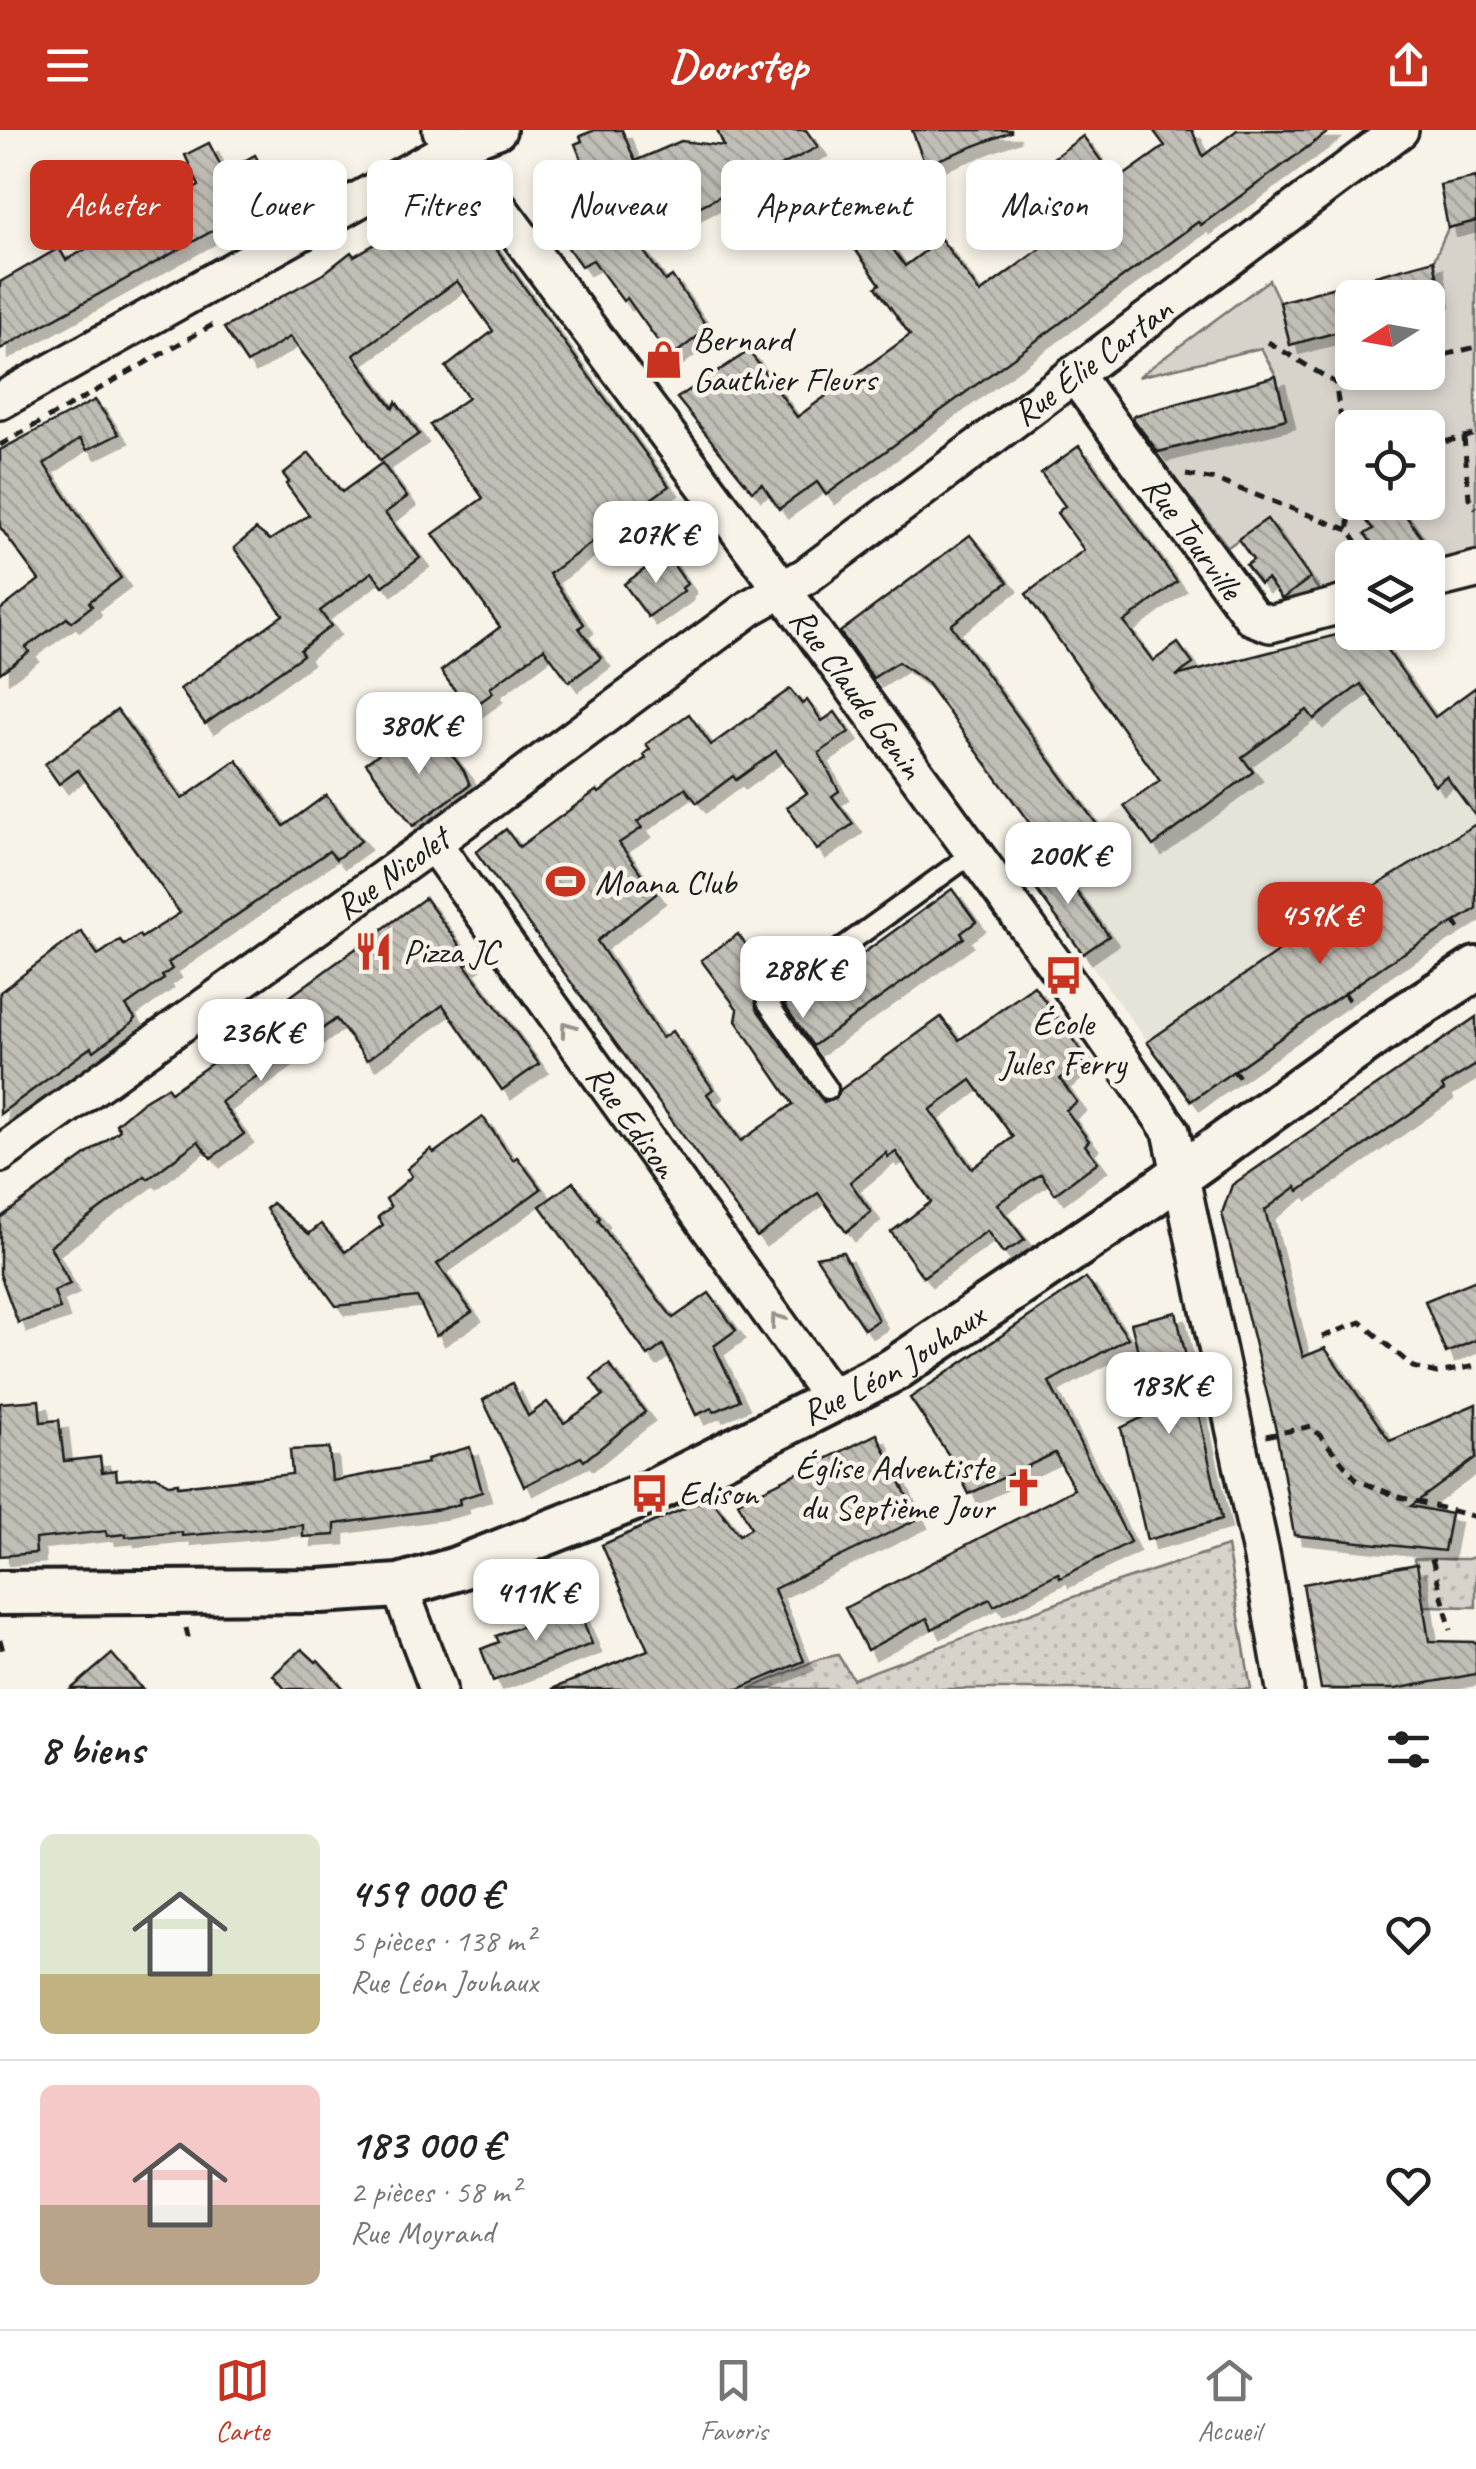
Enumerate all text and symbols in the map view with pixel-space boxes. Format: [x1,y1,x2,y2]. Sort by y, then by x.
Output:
text: Doorstep [669,37,807,94]
icon: menu [40,38,95,93]
icon: share [1381,38,1436,93]
chip: Acheter [30,160,193,250]
chip: Louer [213,160,347,250]
chip: Filtres [367,160,513,250]
chip: Nouveau [533,160,701,250]
chip: Appartement [721,160,946,250]
chip: Maison [966,160,1123,250]
north arrow [1335,280,1445,390]
map controls [1335,280,1445,650]
street label: Rue Élie Cartan [1003,286,1182,436]
place label: Bernard Gauthier Fleurs [693,317,879,402]
shop icon: Bernard Gauthier Fleurs [642,338,684,380]
button: locate [1335,410,1445,520]
street label: Rue Tourville [1133,466,1255,610]
pin: 207K € [575,501,737,586]
text: 207K € [615,513,697,554]
button: layers [1335,540,1445,650]
street label: Rue Claude Genin [780,598,935,788]
pin: 380K € [338,692,500,777]
text: 380K € [378,704,460,745]
street label: Rue Nicolet [325,814,461,929]
pin: 200K € [987,822,1149,907]
text: 200K € [1027,834,1109,875]
place label: Moana Club [595,860,738,905]
sports icon: Moana Club [544,861,586,903]
pin: 459K € [1239,882,1401,967]
text: 459K € [1280,894,1360,935]
place label: Pizza JC [403,929,502,974]
restaurant icon: Pizza JC [352,930,394,972]
pin: 288K € [722,936,884,1021]
text: 288K € [762,948,844,989]
bus stop icon: École Jules Ferry [1042,955,1084,997]
pin: 236K € [180,999,342,1084]
place label: École Jules Ferry [998,1001,1128,1086]
text: 236K € [220,1011,302,1052]
one-way arrow [561,1021,579,1039]
street label: Rue Edison [576,1055,690,1188]
street label: Rue Léon Jouhaux [793,1291,996,1435]
one-way arrow [771,1313,789,1332]
pin: 183K € [1088,1352,1250,1437]
text: 183K € [1128,1364,1210,1405]
place label: Église Adventiste du Septième Jour [795,1445,997,1530]
church icon: Église Adventiste du Septième Jour [1003,1466,1045,1508]
place label: Edison [679,1471,760,1516]
bus stop icon: Edison [628,1472,670,1514]
pin: 411K € [455,1559,617,1644]
text: 411K € [495,1571,577,1612]
icon: filters [1381,1722,1436,1777]
text: 8 biens [40,1723,144,1776]
text: 459 000 € [350,1867,501,1920]
icon: home [120,1874,240,1994]
icon: heart [1381,1907,1436,1962]
text: 5 pièces · 138 m² [350,1920,534,1961]
text: Rue Léon Jouhaux [350,1961,538,2002]
text: 183 000 € [350,2118,503,2171]
icon: home [120,2125,240,2245]
icon: heart [1381,2158,1436,2213]
text: 2 pièces · 58 m² [350,2171,519,2212]
text: Rue Moyrand [350,2212,494,2253]
tab: Carte [215,2353,270,2448]
tab: Favoris [700,2353,768,2448]
tab: Accueil [1198,2353,1261,2448]

